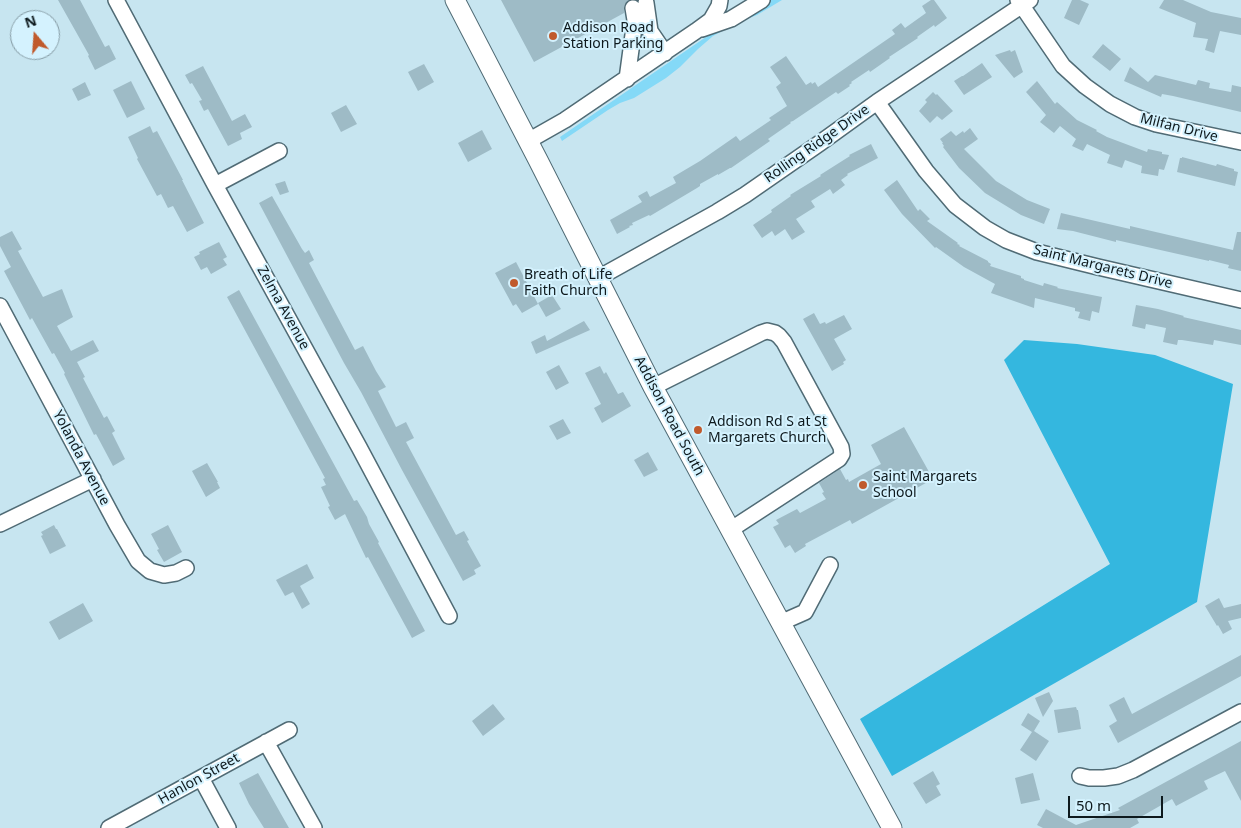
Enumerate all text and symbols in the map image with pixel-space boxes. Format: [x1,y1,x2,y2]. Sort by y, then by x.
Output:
north arrow [10,10,60,60]
text: N [22,10,39,32]
place label: Addison Road Station Parking [563,20,663,52]
marker: Addison Road Station Parking [547,30,559,42]
street label: Rolling Ridge Drive [761,101,873,187]
street label: Milfan Drive [1138,110,1220,146]
street label: Saint Margarets Drive [1032,242,1174,292]
street label: Zelma Avenue [253,263,313,353]
place label: Breath of Life Faith Church [524,267,612,300]
marker: Breath of Life Faith Church [508,277,520,289]
street label: Addison Road South [630,353,708,479]
street label: Yolanda Avenue [49,408,113,508]
place label: Addison Rd S at St Margarets Church [708,414,827,447]
marker: Addison Rd S at St Margarets Church [692,424,704,436]
place label: Saint Margarets School [873,469,977,502]
marker: Saint Margarets School [857,479,869,491]
street label: Hanlon Street [155,750,243,808]
scale bar [1071,786,1166,818]
text: 50 m [1076,795,1111,815]

